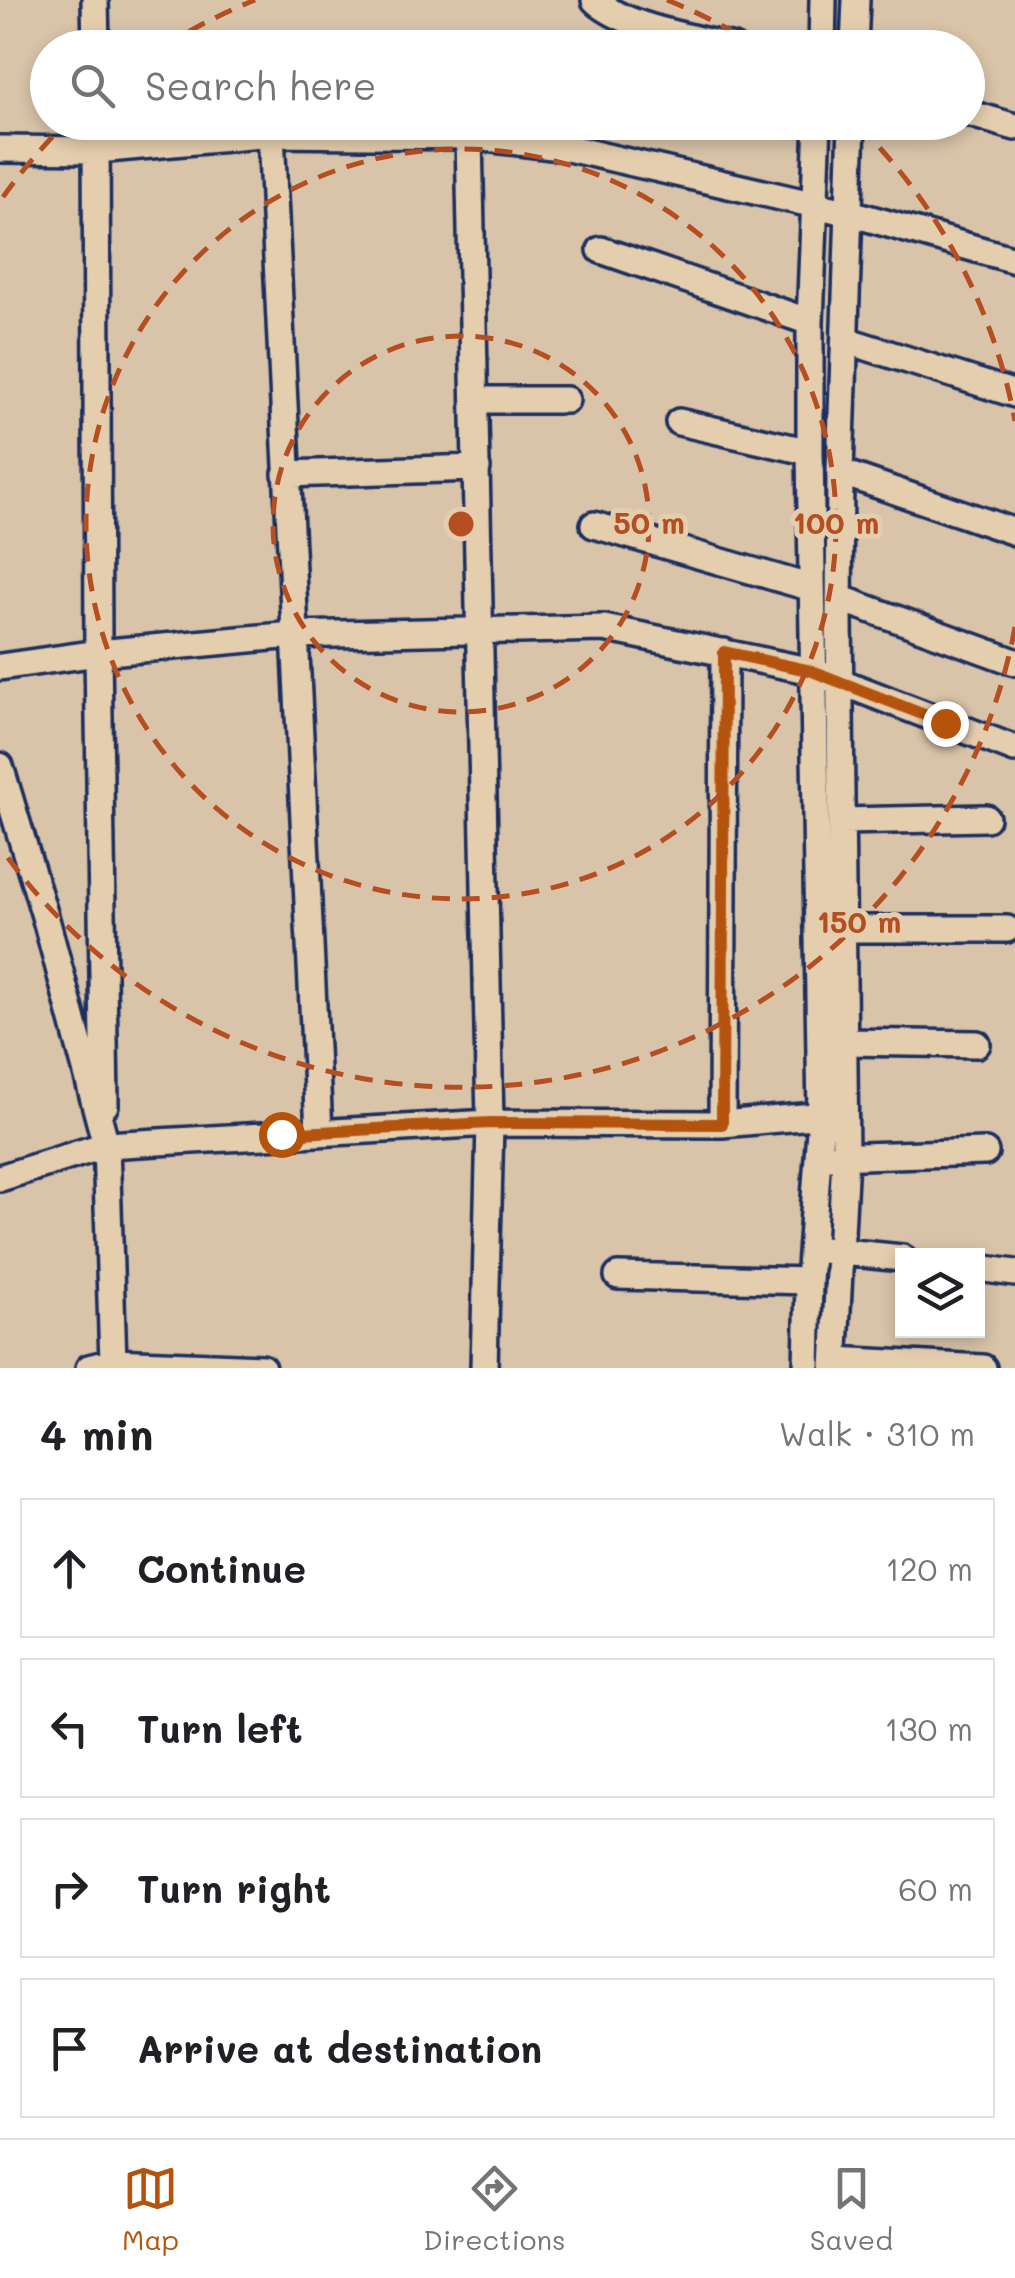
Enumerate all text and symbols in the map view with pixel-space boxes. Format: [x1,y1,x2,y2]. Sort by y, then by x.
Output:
search box [30,30,985,140]
icon: search [65,58,120,113]
text: Search here [145,60,376,110]
text: 50 m [613,502,685,542]
text: 100 m [793,502,879,542]
centre of rings [443,506,479,542]
route end [923,701,969,747]
text: 150 m [817,901,901,941]
route start [259,1112,305,1158]
map controls [895,1248,985,1338]
button: layers [895,1248,985,1338]
text: 4 min [40,1406,153,1461]
text: Walk · 310 m [779,1412,975,1454]
icon: ahead [42,1541,97,1596]
text: Continue [137,1543,306,1593]
text: 120 m [885,1547,973,1589]
icon: left [42,1701,97,1756]
text: Turn left [137,1703,303,1753]
text: 130 m [884,1707,973,1749]
icon: right [42,1861,97,1916]
text: Turn right [137,1863,331,1913]
text: 60 m [898,1867,973,1909]
icon: arrive [42,2021,97,2076]
text: Arrive at destination [137,2023,542,2073]
tab: Map [122,2161,179,2257]
tab: Directions [423,2161,566,2257]
tab: Saved [810,2161,893,2257]

